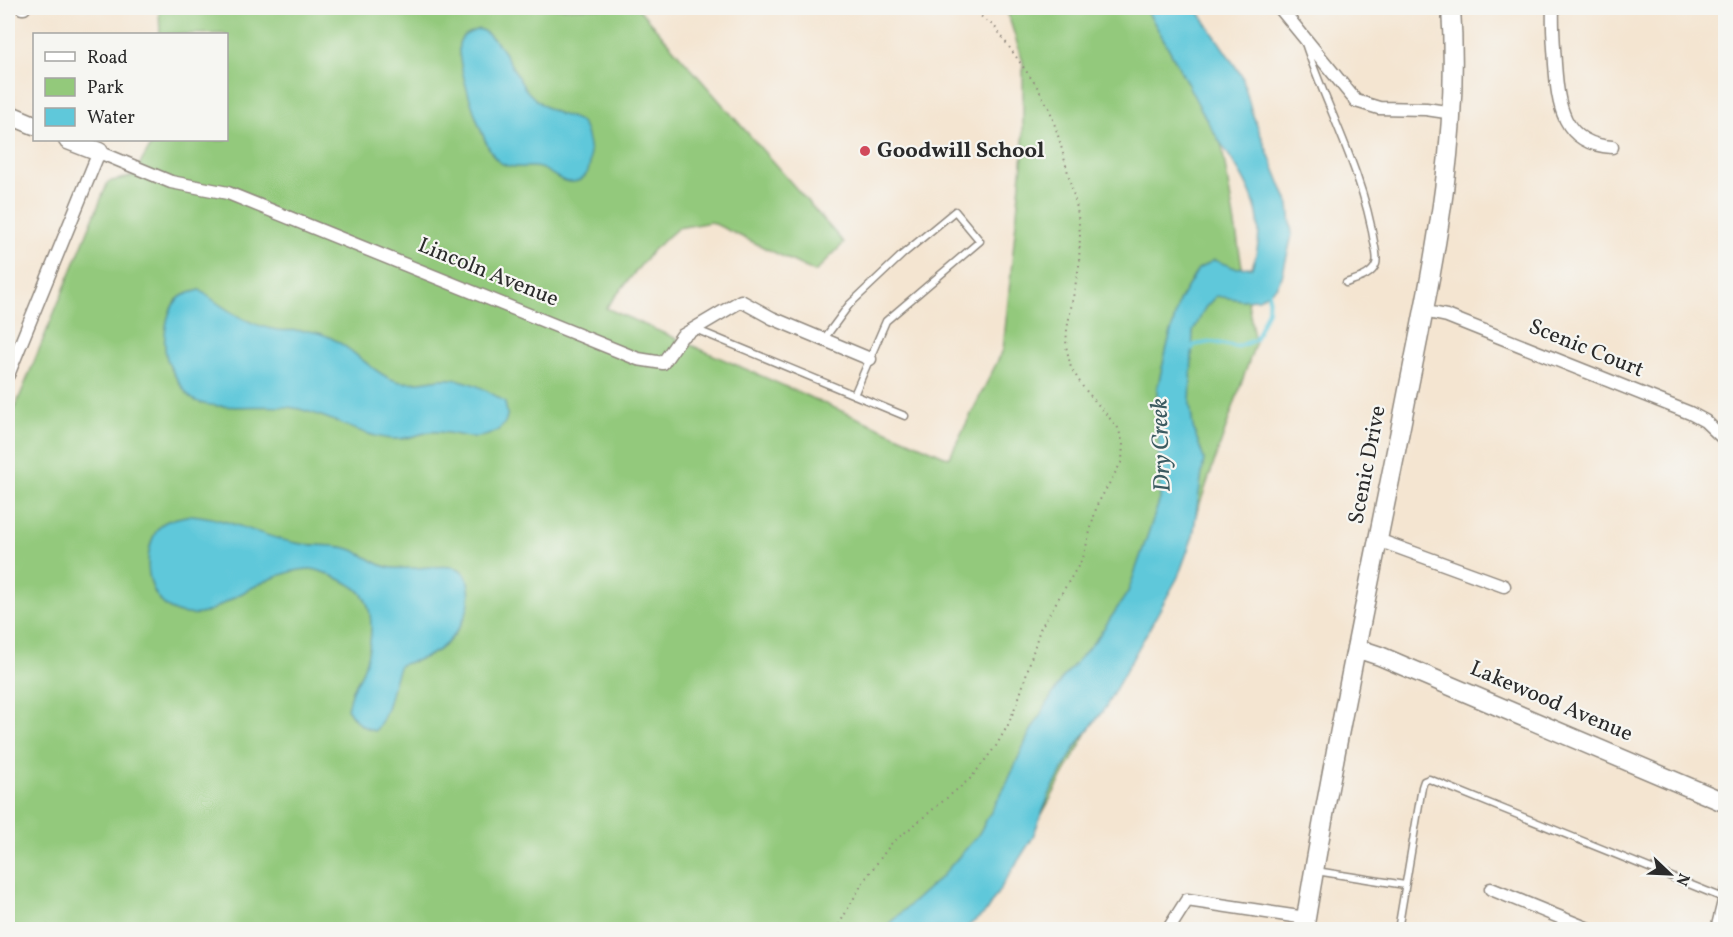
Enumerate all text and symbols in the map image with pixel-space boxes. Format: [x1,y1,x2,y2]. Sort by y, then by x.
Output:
legend [33,33,228,141]
text: Road [87,46,128,71]
text: Park [87,76,124,101]
text: Water [87,106,135,131]
place label: Goodwill School [877,136,1045,167]
marker: Goodwill School [858,144,872,158]
street label: Lincoln Avenue [413,231,563,315]
street label: Scenic Court [1524,312,1649,386]
water label: Dry Creek [1143,397,1181,493]
street label: Scenic Drive [1341,403,1395,527]
street label: Lakewood Avenue [1465,654,1637,750]
north arrow [1640,844,1700,904]
text: N [1669,869,1694,889]

